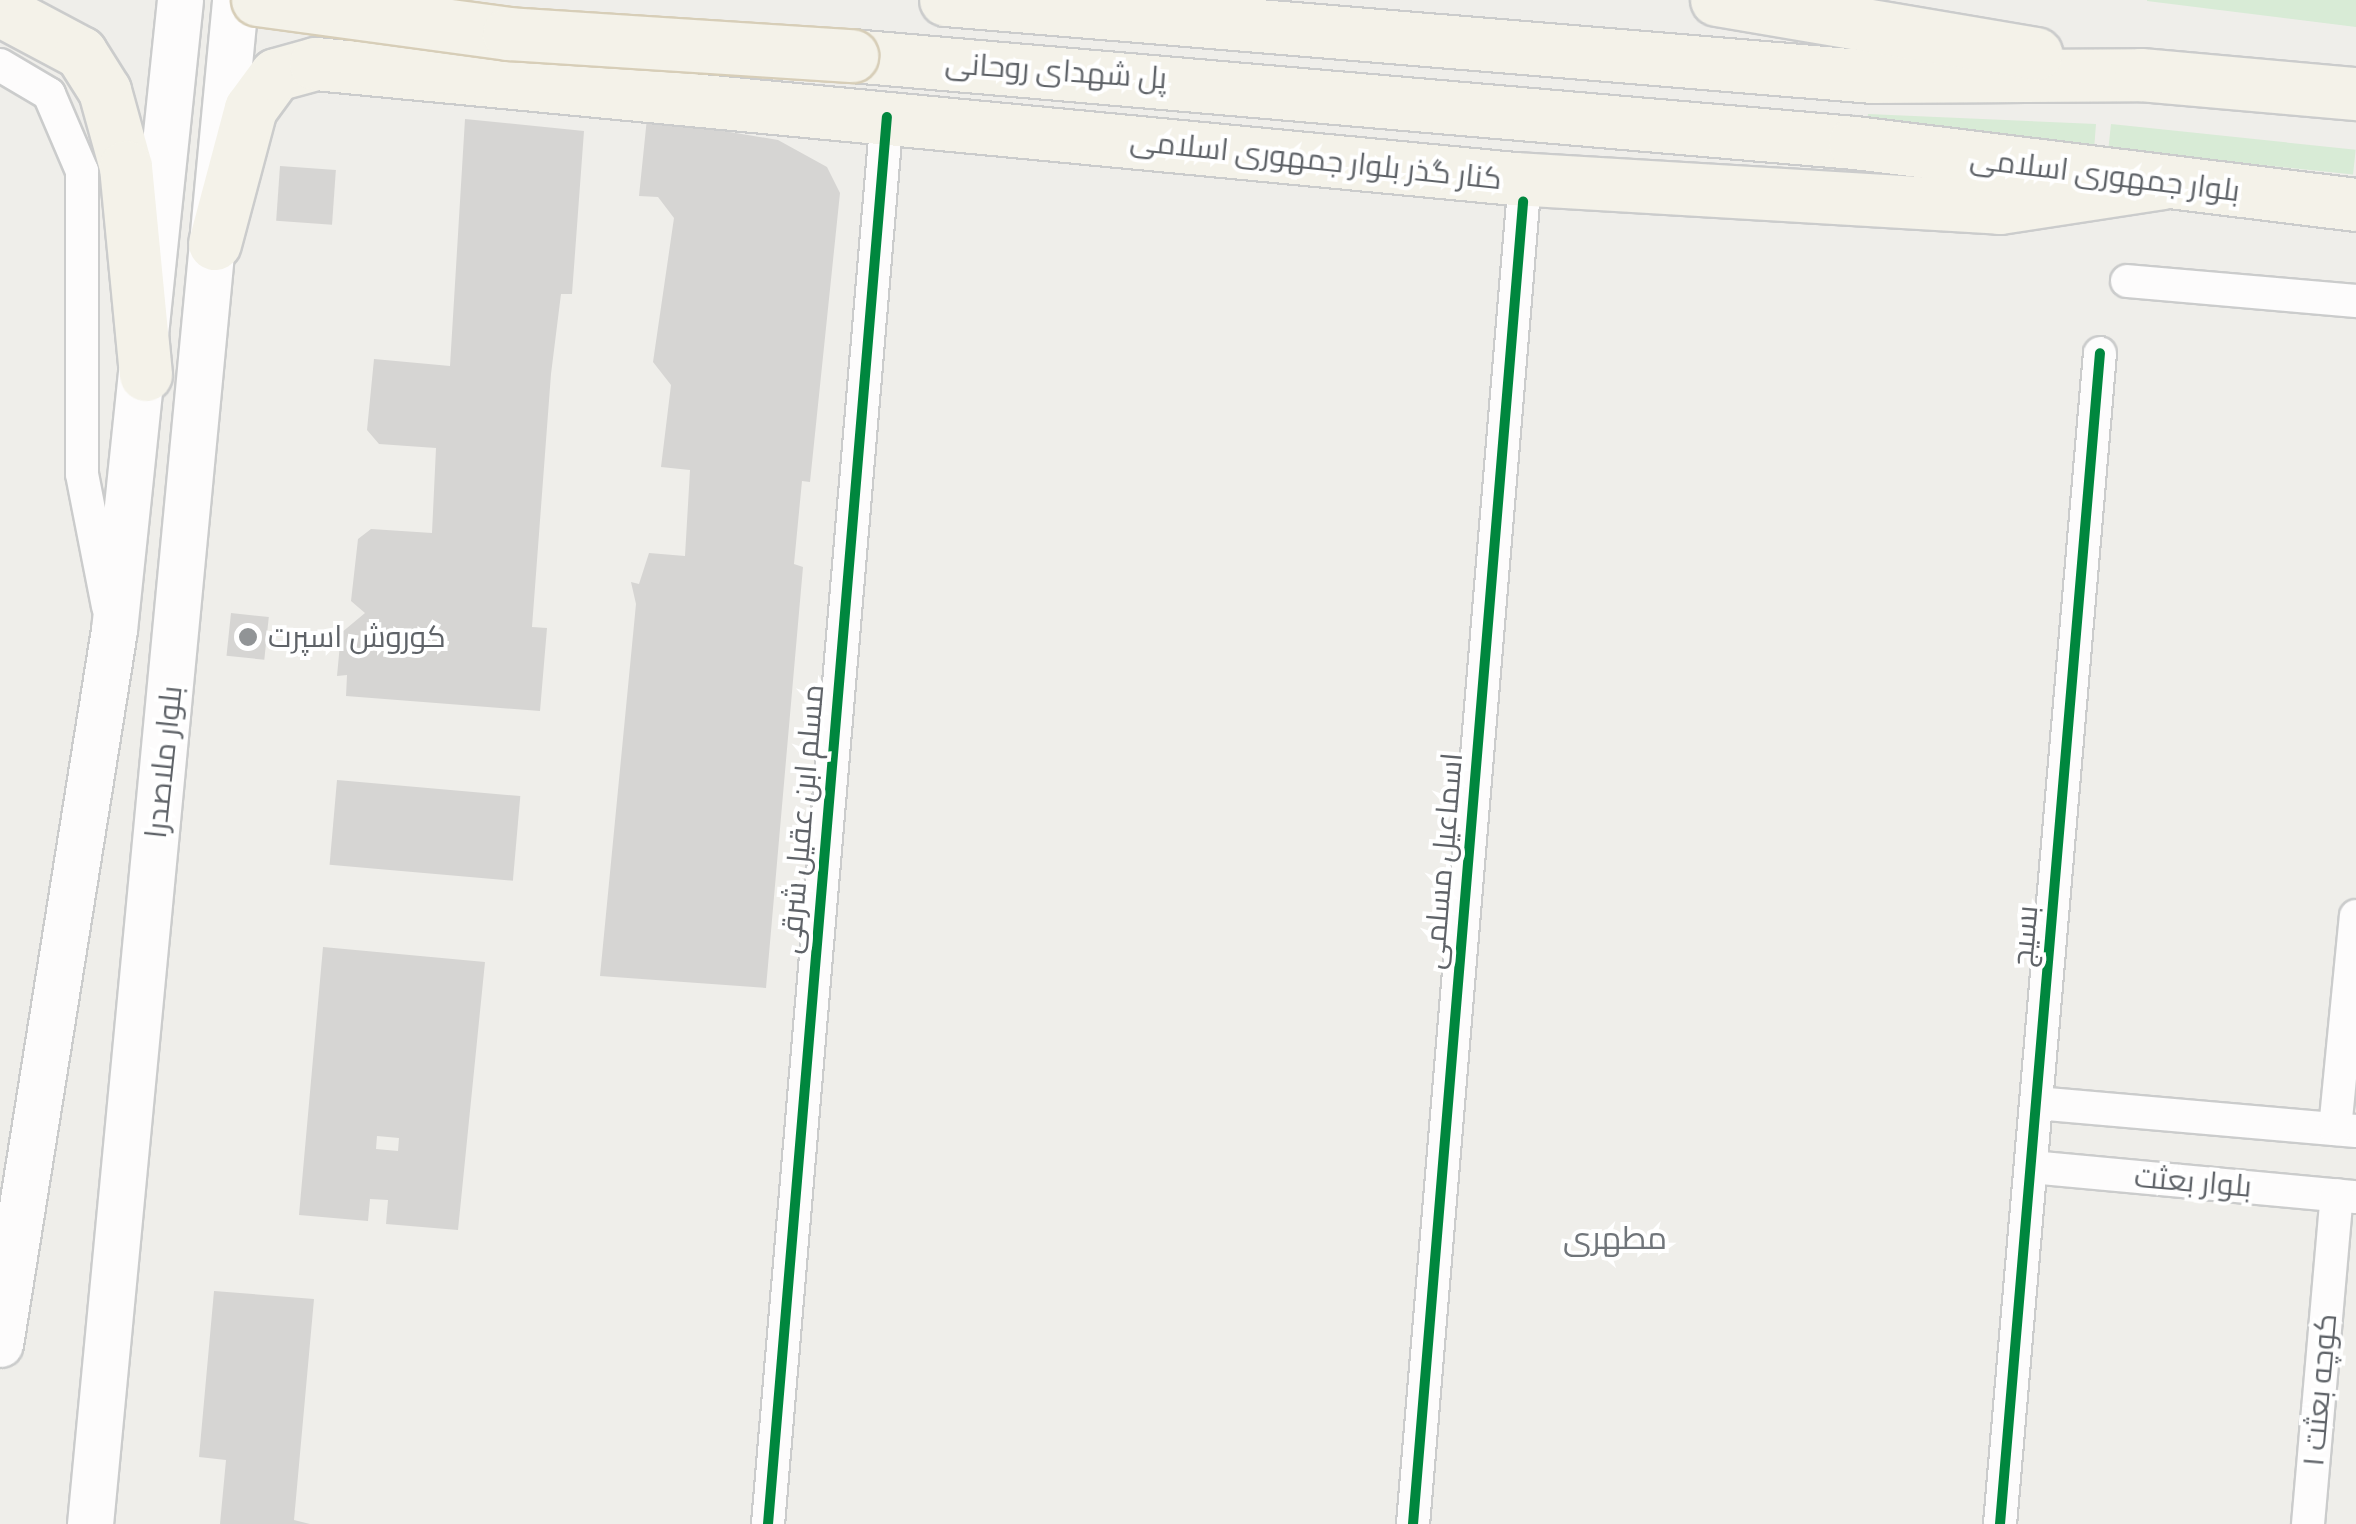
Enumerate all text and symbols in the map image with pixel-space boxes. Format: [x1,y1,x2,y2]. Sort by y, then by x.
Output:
street label: پل شهدای روحانی [944,45,1168,97]
street label: کنار گذر بلوار جمهوری اسلامی [1128,123,1504,197]
street label: بلوار جمهوری اسلامی [1968,141,2242,209]
place label: کوروش اسپرت [268,619,446,655]
marker: کوروش اسپرت [237,626,259,648]
street label: مسلم ابن عقیل شرقی [772,683,832,955]
street label: بلوار ملاصدرا [138,684,190,840]
street label: اسماعیل مسلمی [1416,751,1470,971]
street label: بسیج [2004,904,2046,968]
street label: بلوار بعثت [2133,1159,2253,1205]
district label: مطهری [1563,1219,1667,1257]
street label: کوچه بعثت ۱ [2295,1312,2345,1468]

